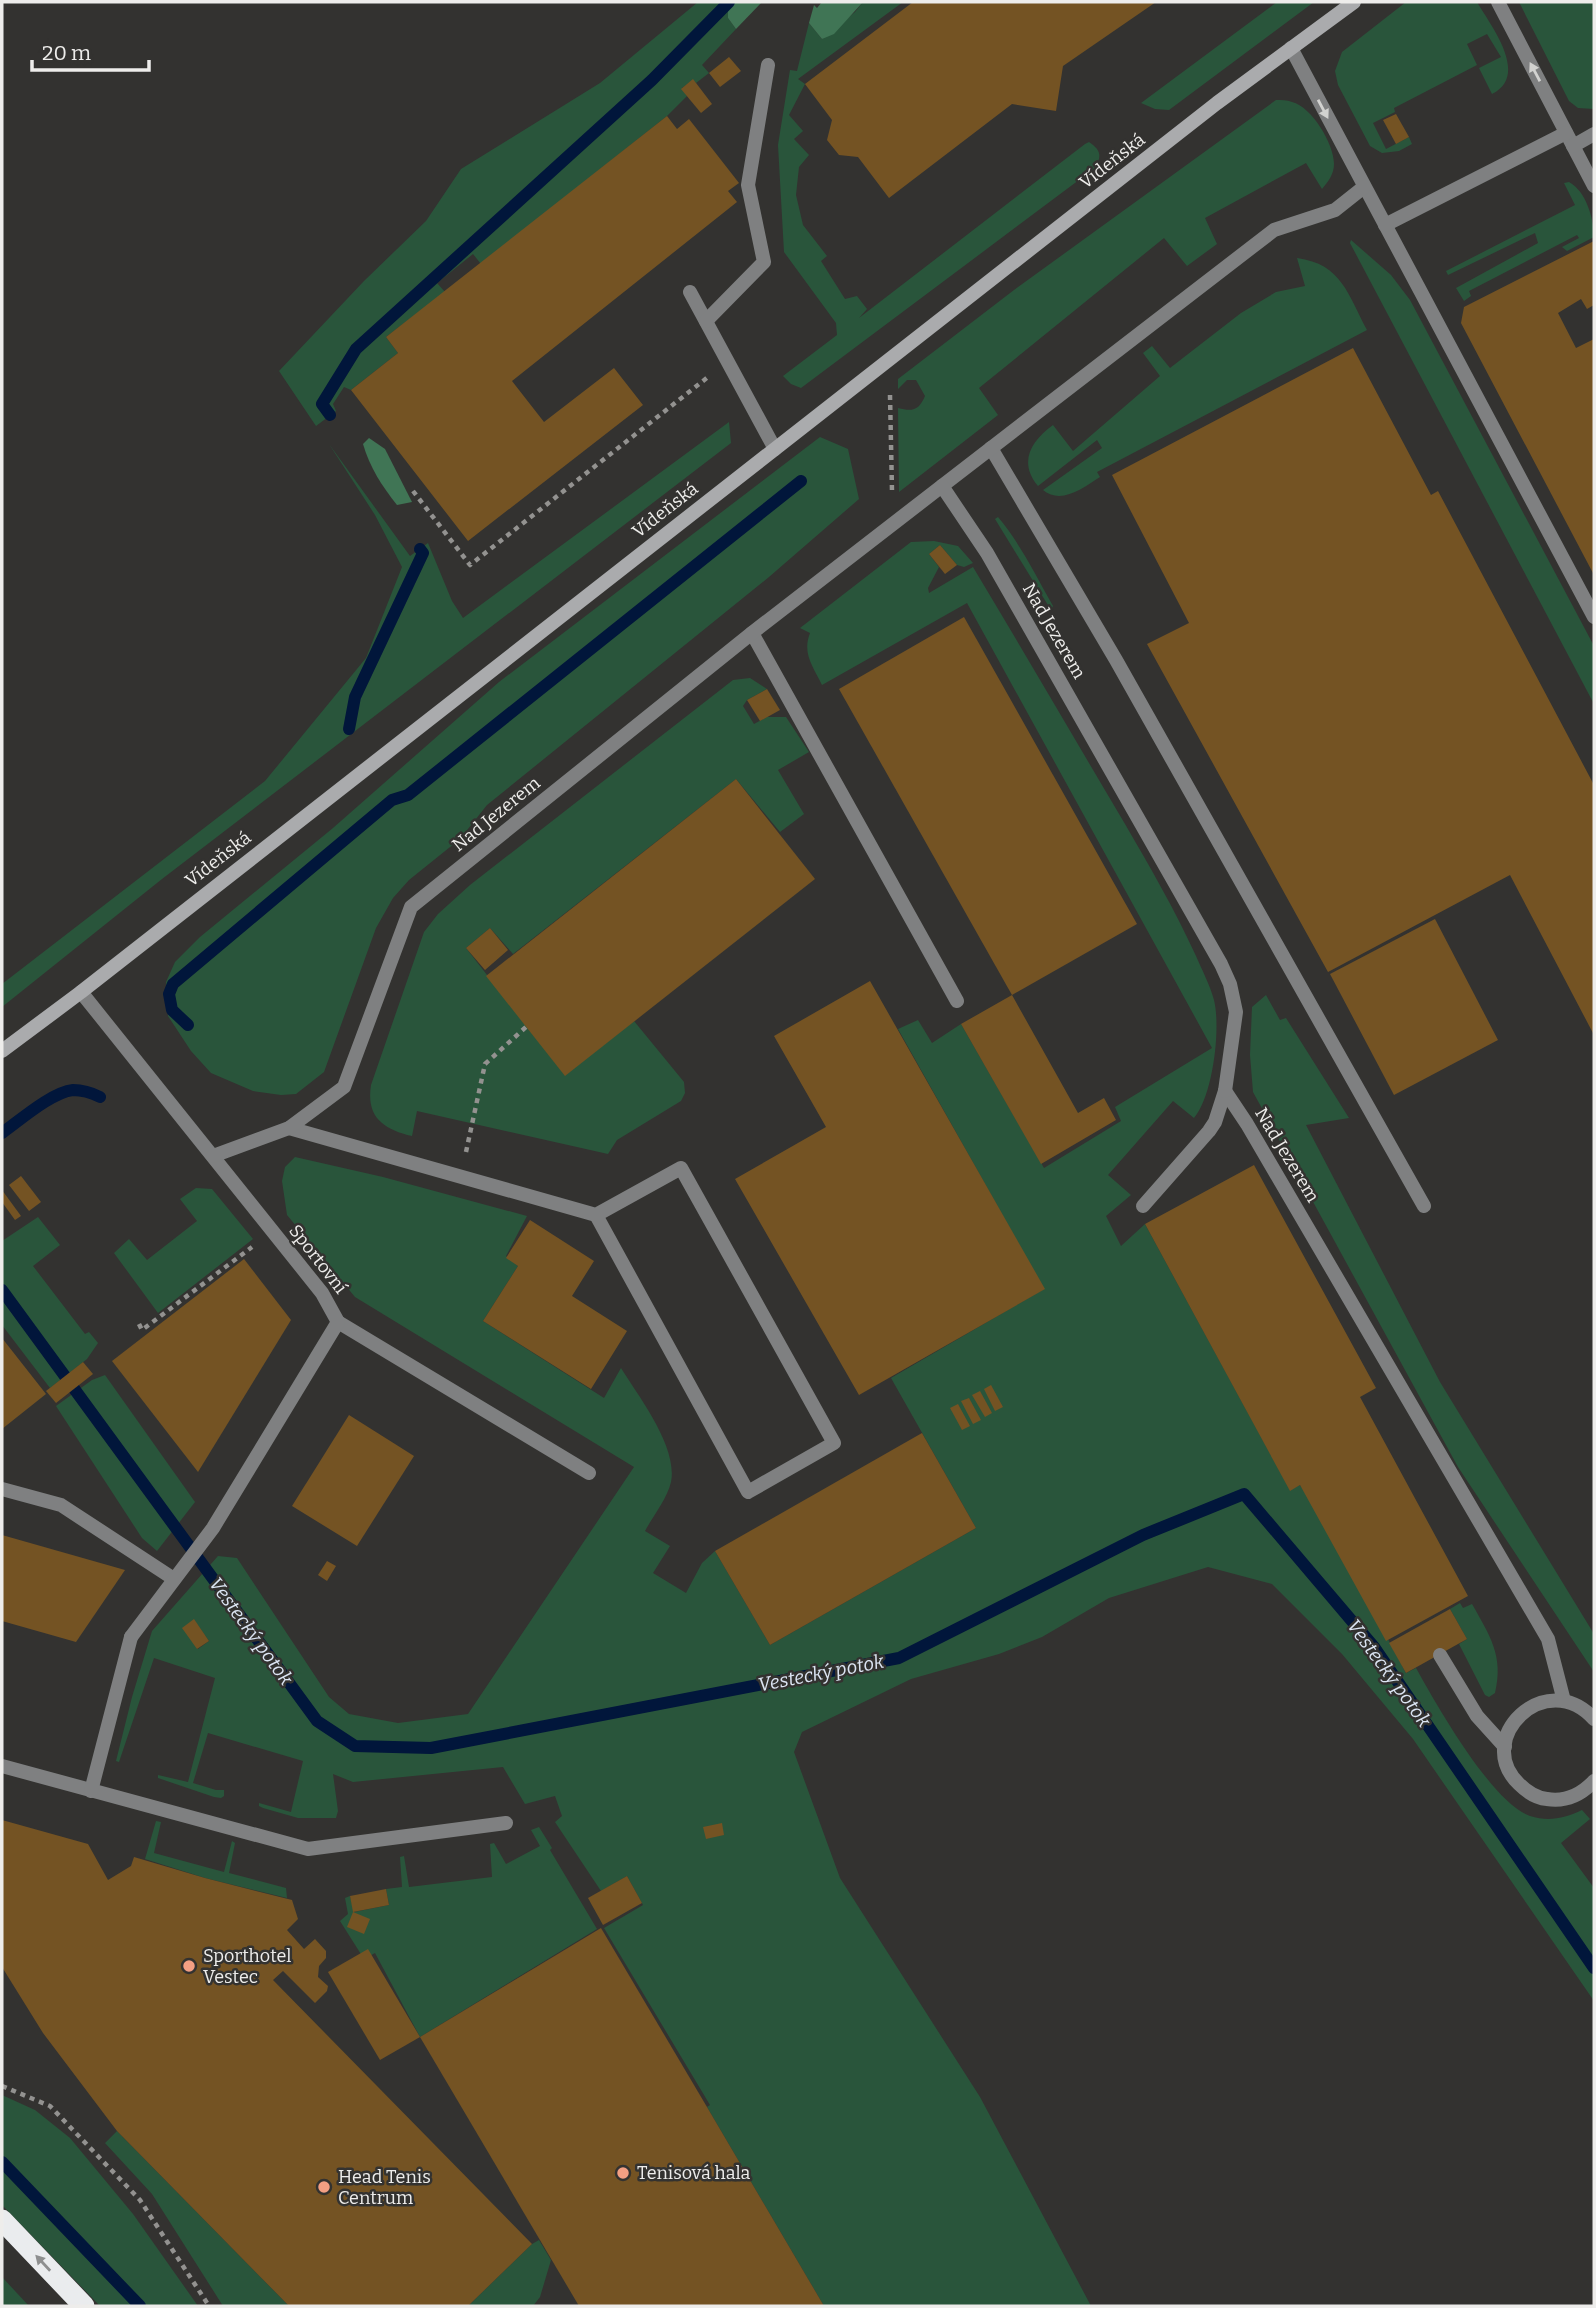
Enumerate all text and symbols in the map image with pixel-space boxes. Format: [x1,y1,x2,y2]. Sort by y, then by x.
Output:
scale bar [32,28,149,72]
text: 20 m [42,40,91,66]
one-way arrow [1529,62,1541,82]
one-way arrow [1317,99,1329,118]
street label: Vídeňská [1075,128,1149,193]
street label: Vídeňská [628,477,702,542]
street label: Nad Jezerem [1018,579,1090,683]
street label: Nad Jezerem [448,772,544,856]
street label: Vídeňská [181,826,255,891]
street label: Nad Jezerem [1250,1104,1324,1206]
street label: Sportovní [284,1220,352,1298]
water label: Vestecký potok [204,1573,298,1690]
water label: Vestecký potok [1342,1615,1436,1732]
water label: Vestecký potok [756,1649,887,1696]
place label: Sporthotel Vestec [203,1945,291,1988]
marker: Sporthotel Vestec [181,1958,197,1974]
place label: Tenisová hala [637,2162,750,2184]
marker: Tenisová hala [615,2165,631,2181]
place label: Head Tenis Centrum [338,2166,431,2209]
marker: Head Tenis Centrum [316,2179,332,2195]
one-way arrow [36,2255,52,2272]

